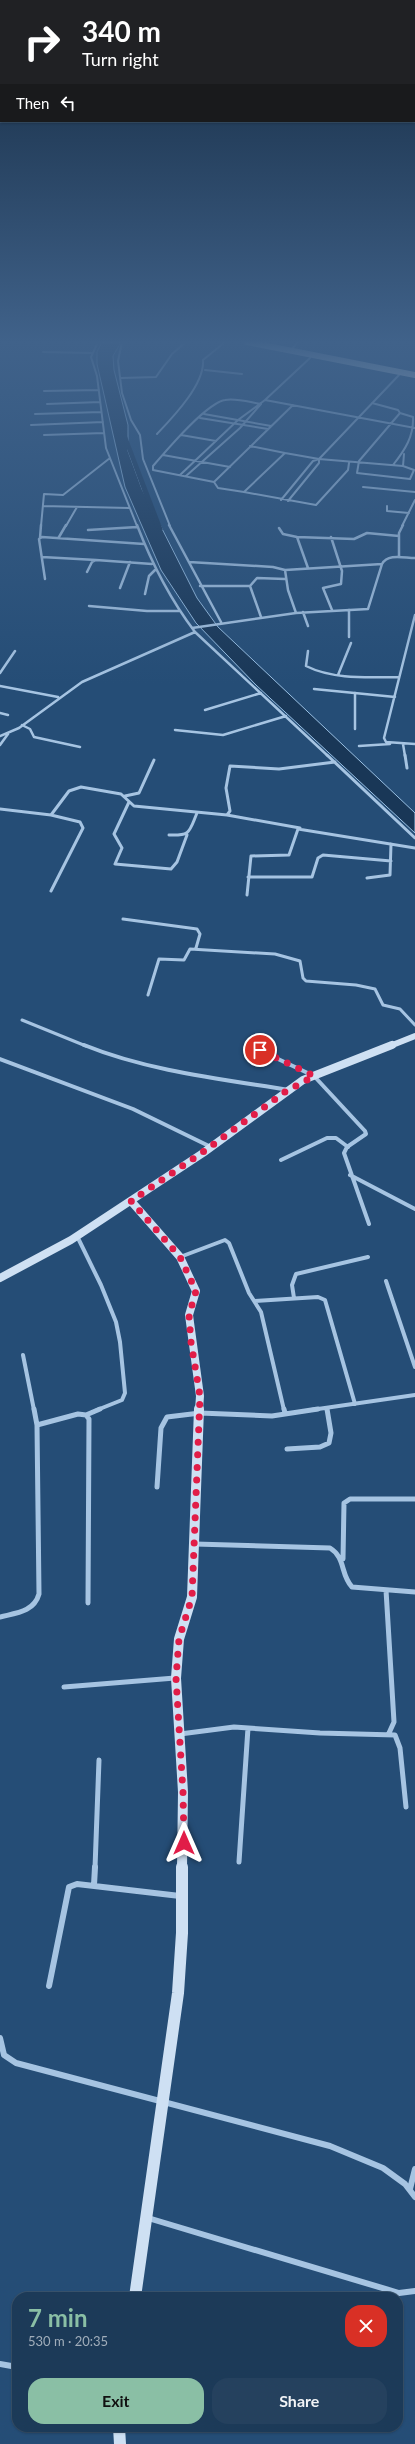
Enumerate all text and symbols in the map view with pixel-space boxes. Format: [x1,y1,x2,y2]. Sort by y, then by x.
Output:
text: 340 m [82,14,161,48]
icon: right [16,16,68,68]
text: Turn right [82,48,159,70]
icon: left [57,92,79,114]
text: Then [16,94,49,112]
pin [243,1033,277,1067]
icon: arrive [249,1039,271,1061]
position arrow [163,1822,205,1864]
text: 7 min [28,2303,88,2332]
button: close [345,2305,387,2347]
text: 530 m · 20:35 [28,2333,108,2349]
button: Exit [28,2378,204,2424]
button: Share [212,2378,387,2424]

